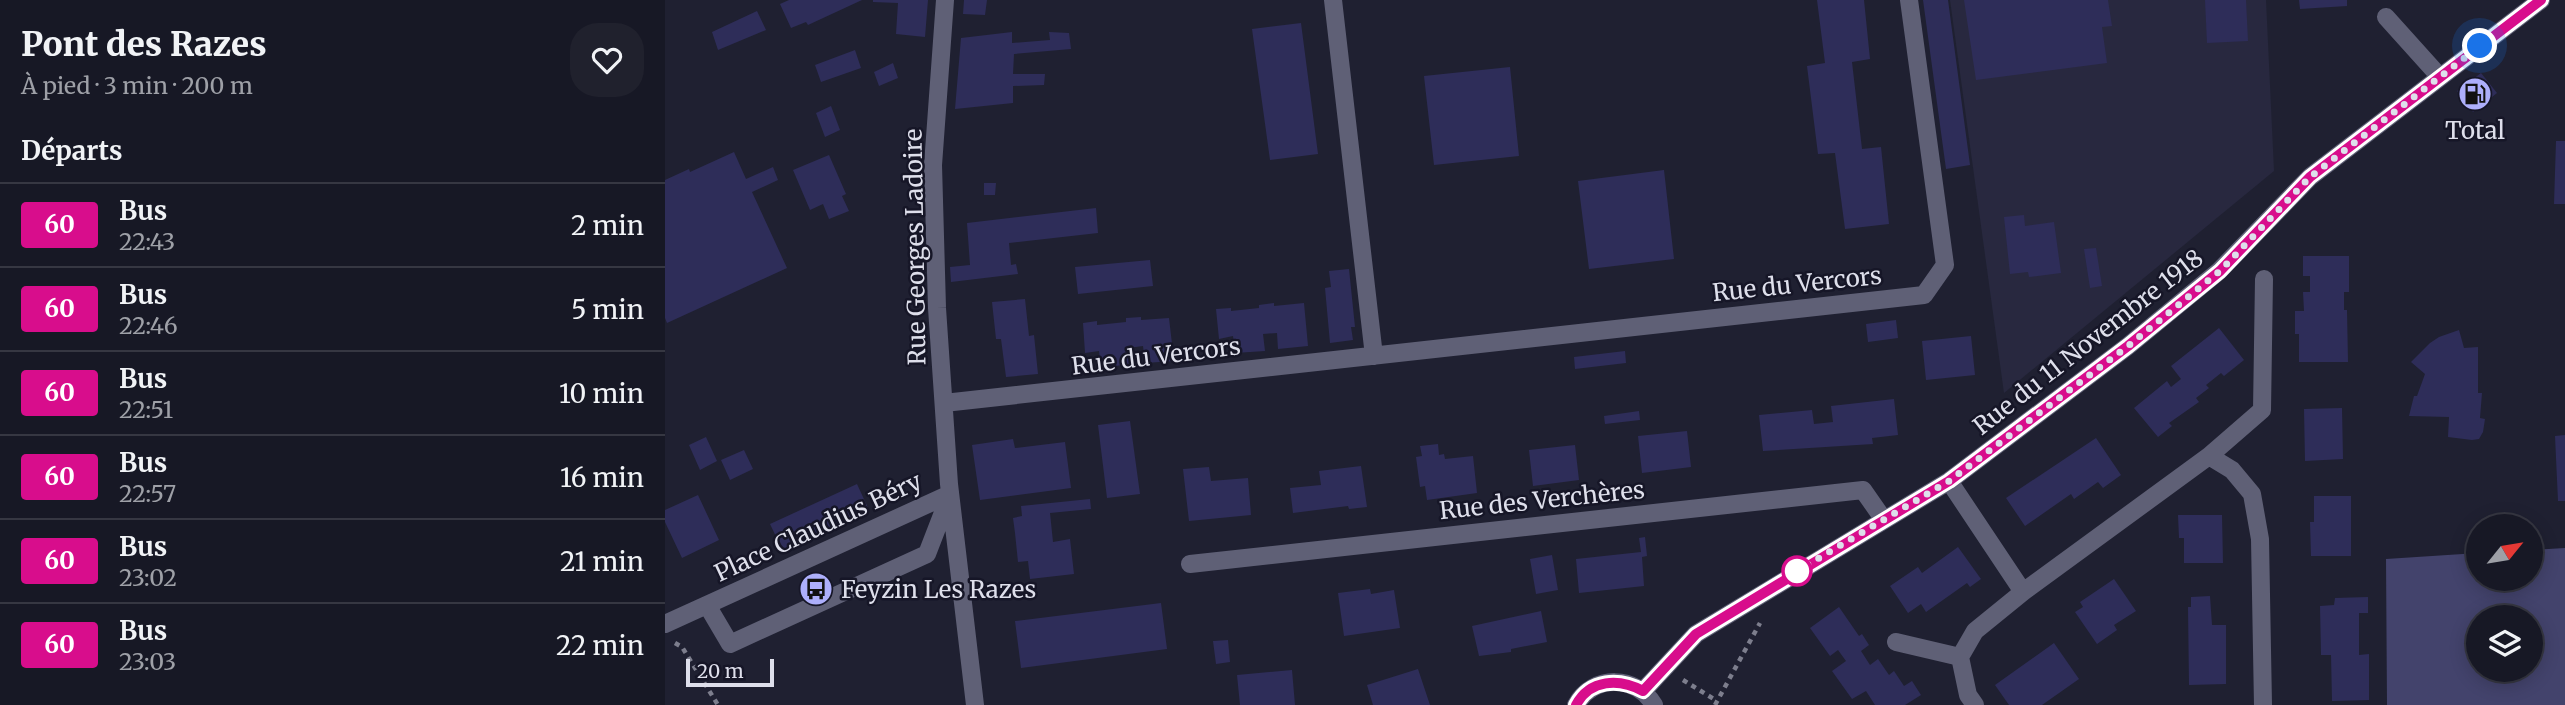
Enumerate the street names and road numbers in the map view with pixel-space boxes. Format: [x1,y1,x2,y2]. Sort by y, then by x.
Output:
street label: Rue Georges Ladoire [897,128,933,366]
street label: Rue du 11 Novembre 1918 [1967,242,2209,442]
street label: Rue du Vercors [1711,260,1883,308]
street label: Rue du Vercors [1070,330,1242,382]
street label: Place Claudius Béry [709,465,927,589]
street label: Rue des Verchères [1438,474,1646,526]

